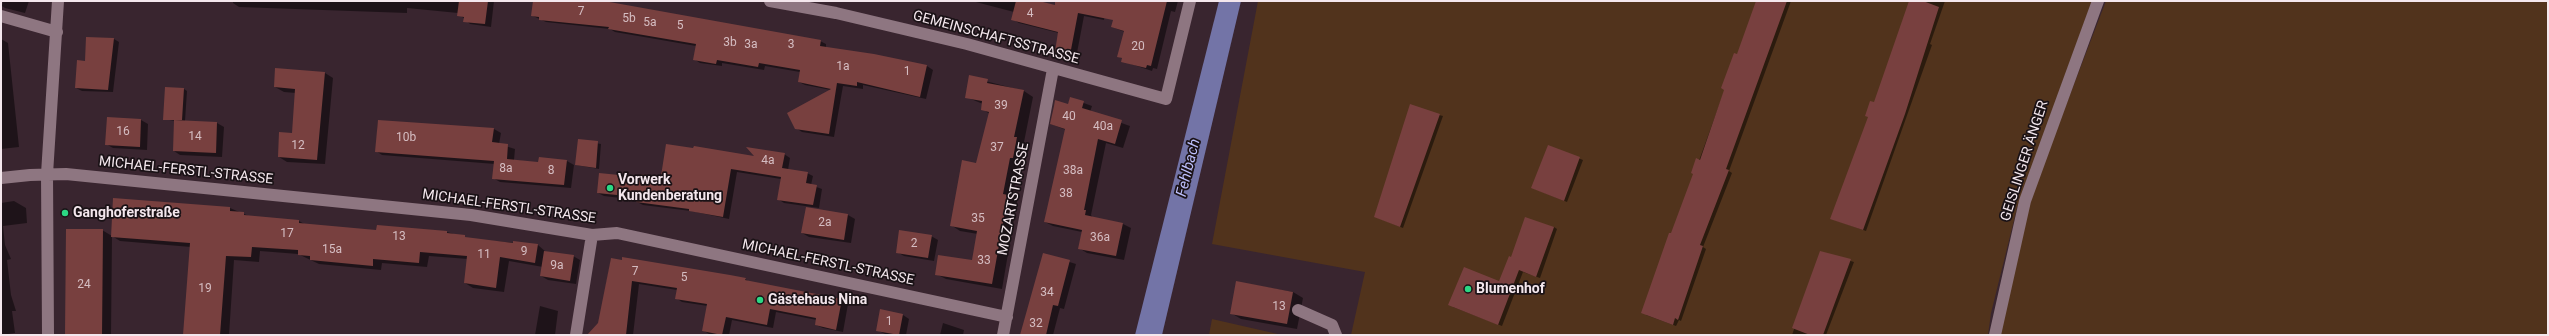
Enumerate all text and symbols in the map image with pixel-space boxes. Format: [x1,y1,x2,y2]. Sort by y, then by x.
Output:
house number: 7 [578,5,584,19]
house number: 4 [1027,7,1033,21]
street label: GEMEINSCHAFTSSTRASSE [911,8,1081,68]
house number: 5b [622,12,636,26]
house number: 5a [643,16,657,30]
house number: 5 [677,19,683,33]
house number: 3b [723,36,737,50]
house number: 3a [744,38,758,52]
house number: 3 [788,38,794,52]
house number: 20 [1131,40,1145,54]
house number: 1a [836,60,850,74]
house number: 1 [904,65,910,79]
house number: 39 [994,99,1008,113]
street label: GEISLINGER ÄNGER [1998,99,2052,223]
house number: 40 [1062,110,1076,124]
house number: 40a [1093,120,1113,134]
house number: 16 [116,125,130,139]
house number: 14 [188,130,202,144]
house number: 10b [396,131,416,145]
water label: Fehlbach [1173,137,1205,199]
house number: 12 [291,139,305,153]
house number: 37 [990,141,1004,155]
street label: MOZARTSTRASSE [995,141,1033,257]
street label: MICHAEL-FERSTL-STRASSE [98,153,274,189]
house number: 4a [761,154,775,168]
house number: 8a [499,162,513,176]
house number: 8 [548,164,554,178]
house number: 38a [1063,164,1083,178]
place label: Vorwerk Kundenberatung [618,172,722,204]
marker: Vorwerk Kundenberatung [605,183,615,193]
street label: MICHAEL-FERSTL-STRASSE [421,186,597,228]
house number: 38 [1059,187,1073,201]
place label: Ganghoferstraße [73,205,180,221]
marker: Ganghoferstraße [60,208,70,218]
house number: 35 [971,212,985,226]
house number: 2a [818,216,832,230]
house number: 17 [280,227,294,241]
house number: 13 [392,230,406,244]
house number: 36a [1090,231,1110,245]
street label: MICHAEL-FERSTL-STRASSE [741,237,915,289]
house number: 2 [911,237,917,251]
house number: 15a [322,243,342,257]
house number: 9 [521,245,527,259]
house number: 11 [477,248,491,262]
house number: 33 [977,254,991,268]
house number: 9a [550,259,564,273]
house number: 7 [632,265,638,279]
house number: 5 [681,271,687,285]
house number: 24 [77,278,91,292]
place label: Blumenhof [1476,281,1545,297]
house number: 19 [198,282,212,296]
marker: Blumenhof [1463,284,1473,294]
house number: 34 [1040,286,1054,300]
place label: Gästehaus Nina [768,292,867,308]
marker: Gästehaus Nina [755,295,765,305]
house number: 13 [1272,300,1286,314]
house number: 1 [886,315,892,329]
house number: 32 [1029,317,1043,331]

